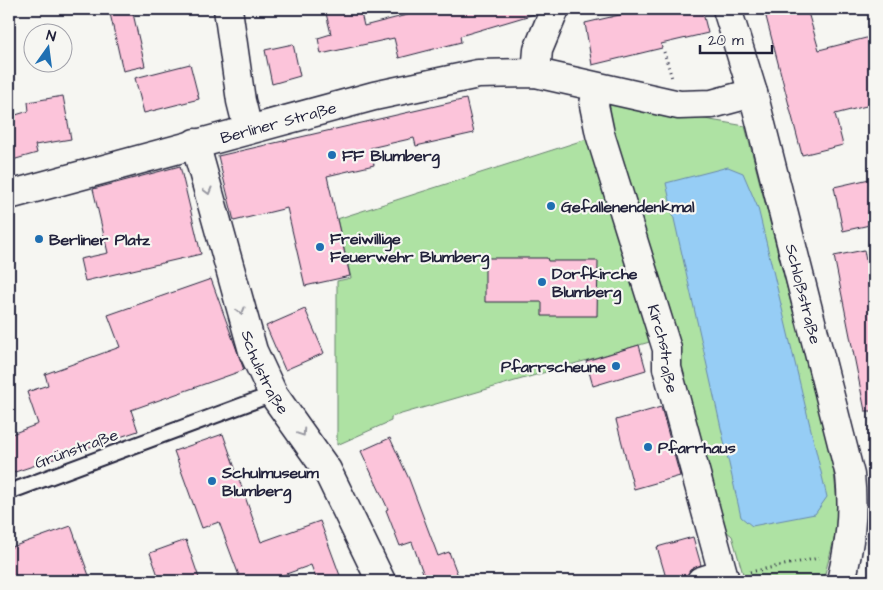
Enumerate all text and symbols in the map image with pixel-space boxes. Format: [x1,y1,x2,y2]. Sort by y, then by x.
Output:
north arrow [22,22,72,72]
scale bar [700,22,773,54]
text: N [44,26,58,47]
text: 20 m [708,30,744,51]
street label: Berliner Straße [218,97,339,149]
place label: FF Blumberg [342,145,441,169]
marker: FF Blumberg [326,149,338,161]
one-way arrow [202,186,213,195]
place label: Gefallenendenkmal [561,196,695,218]
marker: Gefallenendenkmal [545,200,557,212]
place label: Freiwillige Feuerwehr Blumberg [330,228,490,270]
place label: Berliner Platz [49,229,151,251]
marker: Berliner Platz [33,233,45,245]
marker: Freiwillige Feuerwehr Blumberg [314,241,326,253]
street label: Schloßstraße [780,241,826,347]
place label: Dorfkirche Blumberg [552,263,638,305]
marker: Dorfkirche Blumberg [536,276,548,288]
street label: Kirchstraße [642,302,683,396]
one-way arrow [235,307,245,315]
street label: Schulstraße [236,328,294,419]
place label: Pfarrscheune [501,356,606,378]
marker: Pfarrscheune [610,360,622,372]
street label: Grünstraße [31,424,122,474]
one-way arrow [296,427,305,437]
place label: Pfarrhaus [658,437,736,459]
marker: Pfarrhaus [642,441,654,453]
place label: Schulmuseum Blumberg [221,462,319,504]
marker: Schulmuseum Blumberg [206,475,218,487]

